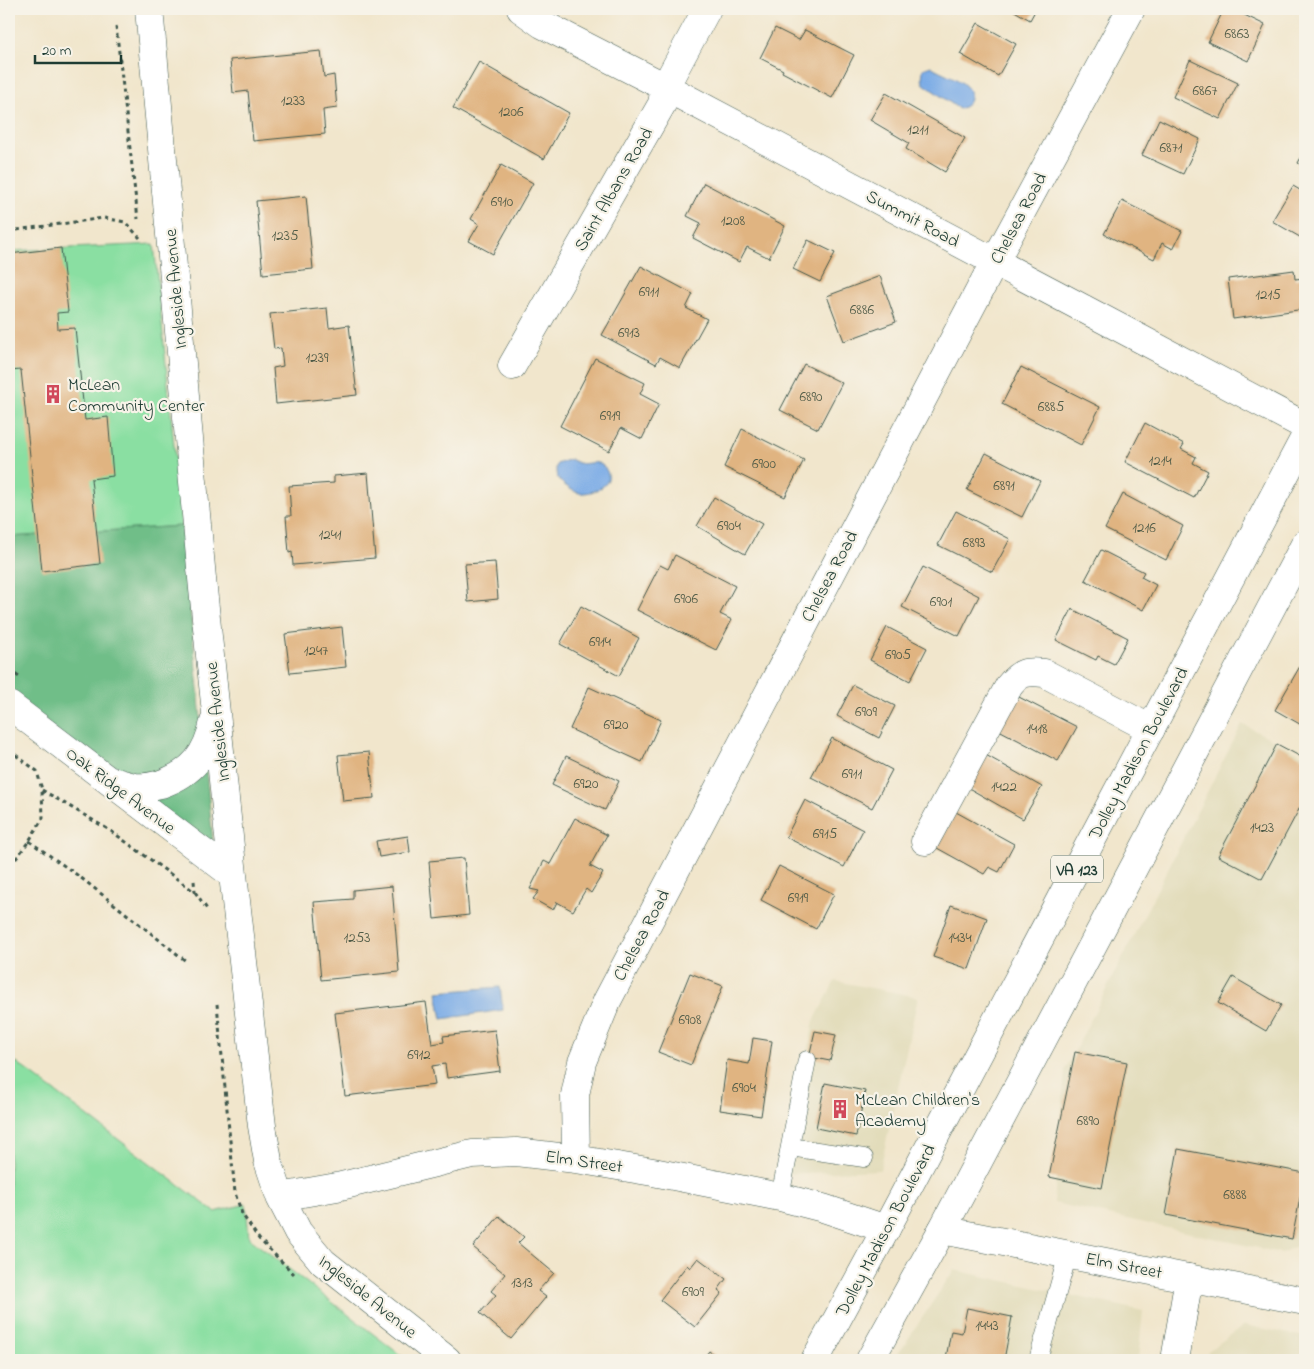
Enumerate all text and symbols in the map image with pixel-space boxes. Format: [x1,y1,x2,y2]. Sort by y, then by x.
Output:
house number: 6863 [1224,23,1250,45]
scale bar [35,32,121,64]
text: 20 m [42,40,72,62]
house number: 6867 [1192,80,1218,102]
house number: 1233 [281,90,305,112]
house number: 1206 [498,101,524,123]
house number: 1211 [907,119,929,141]
street label: Saint Albans Road [569,123,661,257]
house number: 6871 [1159,137,1183,159]
street label: Chelsea Road [985,169,1055,269]
street label: Summit Road [861,184,963,255]
house number: 6910 [491,191,514,213]
house number: 1208 [721,210,746,232]
house number: 1235 [271,225,299,247]
street label: Ingleside Avenue [159,227,196,350]
house number: 6911 [639,281,660,303]
house number: 1215 [1255,284,1281,306]
house number: 6886 [850,299,875,321]
house number: 6913 [618,322,640,344]
house number: 1239 [306,347,329,369]
place label: McLean Community Center [68,373,205,420]
building icon: McLean Community Center [42,383,64,405]
house number: 6890 [799,386,823,408]
house number: 6885 [1038,396,1065,418]
house number: 6919 [600,405,621,427]
house number: 1214 [1148,450,1172,472]
house number: 6900 [752,453,777,475]
house number: 6891 [993,475,1015,497]
house number: 6904 [717,515,741,537]
house number: 1216 [1132,517,1156,539]
house number: 1241 [318,524,342,546]
street label: Chelsea Road [796,527,866,627]
house number: 6893 [963,532,985,554]
house number: 6906 [674,588,698,610]
house number: 6901 [930,591,952,613]
house number: 6914 [589,631,611,653]
house number: 1247 [304,640,328,662]
house number: 6905 [885,644,912,666]
street label: Ingleside Avenue [200,659,239,783]
street label: Dolley Madison Boulevard [1083,663,1196,846]
house number: 6909 [855,701,878,723]
house number: 6920 [603,714,629,736]
house number: 1418 [1026,718,1048,740]
street label: Oak Ridge Avenue [59,742,181,843]
house number: 6911 [842,763,863,785]
house number: 6920 [573,773,599,795]
house number: 1422 [991,776,1017,798]
house number: 1423 [1250,817,1274,839]
house number: 6915 [813,823,838,845]
road number: VA 123 [1051,856,1103,882]
street label: Chelsea Road [608,886,678,986]
house number: 6919 [788,887,809,909]
house number: 1253 [343,927,371,949]
house number: 1434 [948,927,972,949]
house number: 6908 [678,1009,702,1031]
house number: 6912 [407,1044,431,1066]
house number: 6904 [732,1077,756,1099]
place label: McLean Children's Academy [855,1088,980,1135]
building icon: McLean Children's Academy [829,1098,851,1120]
house number: 6890 [1076,1110,1100,1132]
street label: Dolley Madison Boulevard [830,1140,943,1323]
street label: Elm Street [543,1145,624,1181]
house number: 6888 [1223,1184,1247,1206]
street label: Elm Street [1083,1247,1164,1287]
street label: Ingleside Avenue [311,1250,422,1347]
house number: 1313 [511,1272,533,1294]
house number: 6909 [682,1281,705,1303]
house number: 1443 [975,1315,999,1337]

